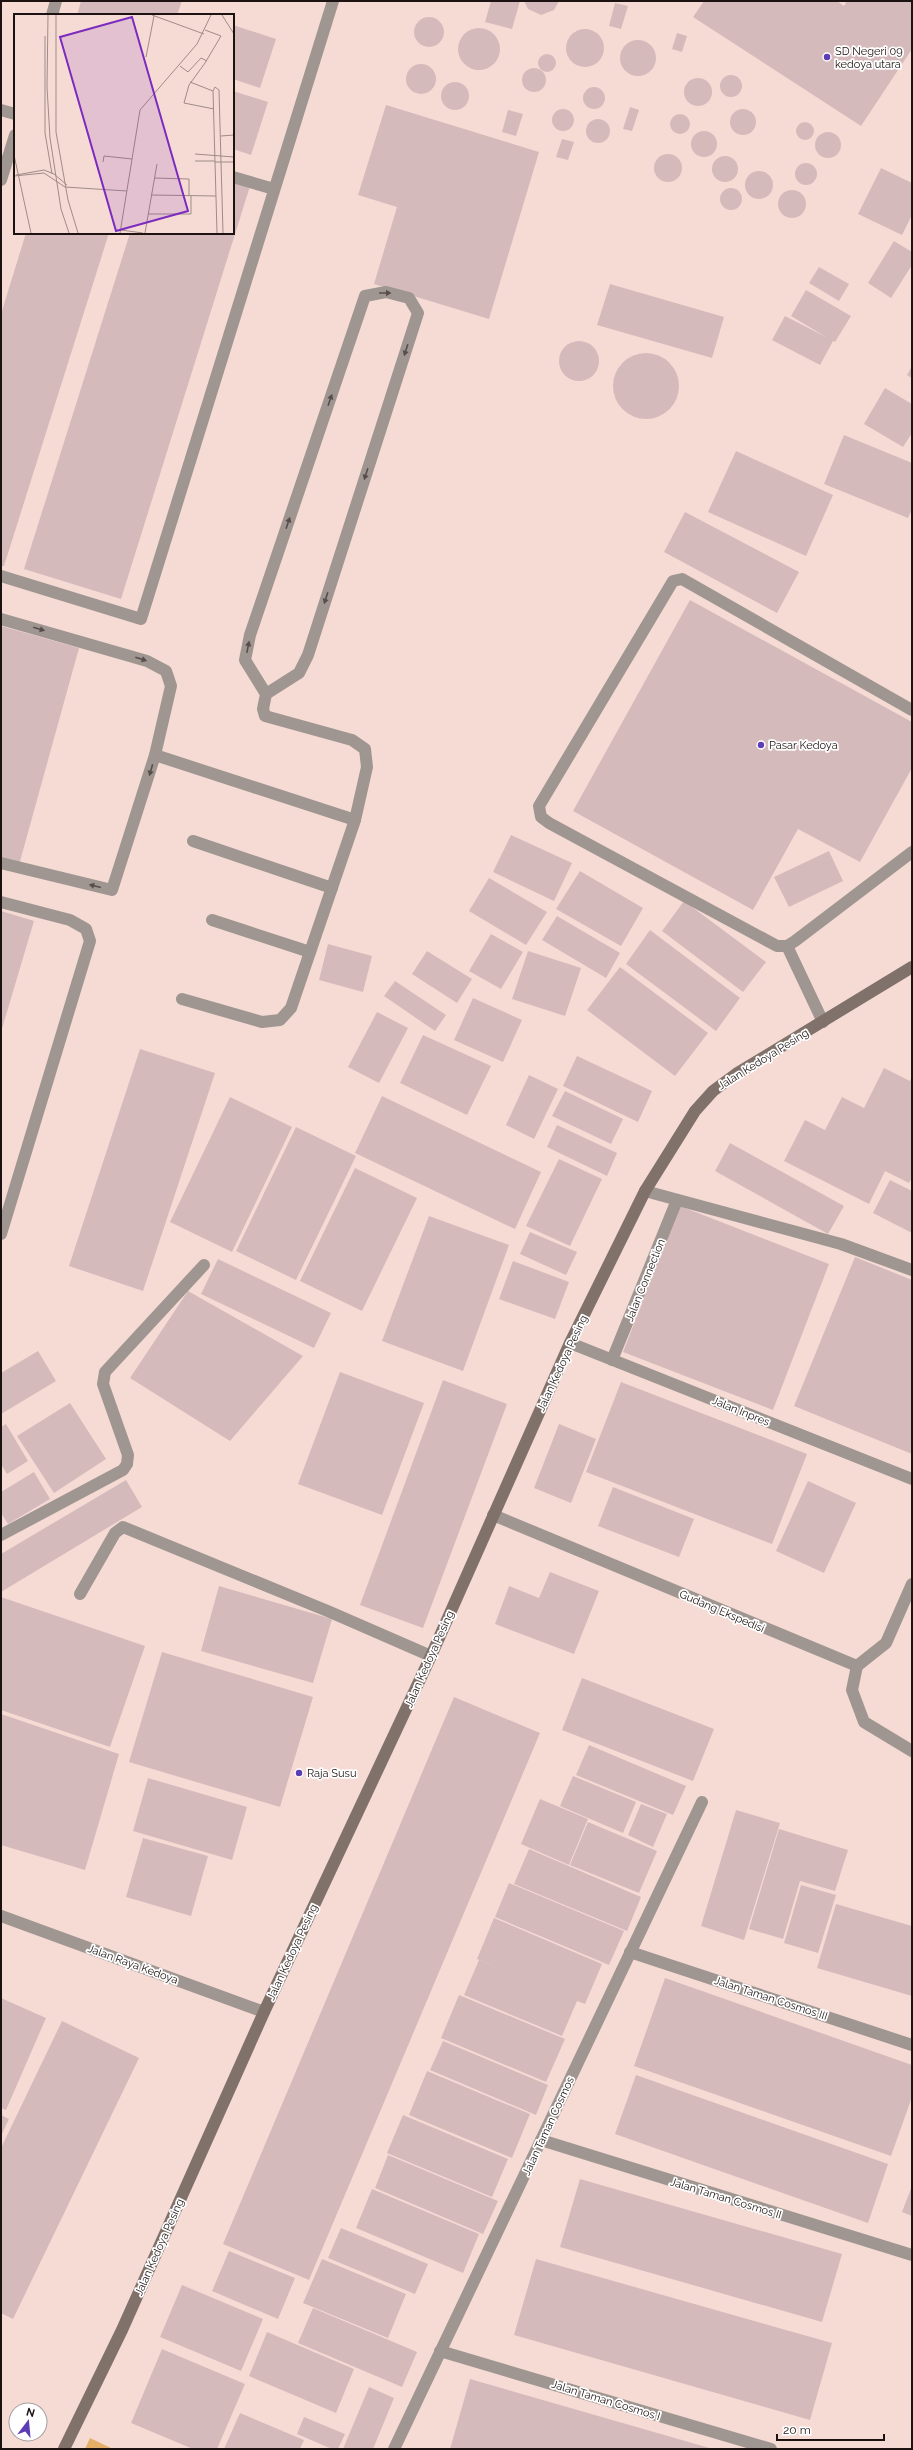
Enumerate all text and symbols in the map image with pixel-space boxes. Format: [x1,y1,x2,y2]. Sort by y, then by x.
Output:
inset map [14,14,234,234]
place label: SD Negeri 09 kedoya utara [835,45,903,71]
marker: SD Negeri 09 kedoya utara [822,52,832,62]
one-way arrow [379,290,392,296]
one-way arrow [403,345,409,357]
one-way arrow [327,394,333,406]
one-way arrow [363,468,369,480]
one-way arrow [285,517,291,529]
one-way arrow [323,592,329,604]
one-way arrow [33,626,45,632]
one-way arrow [245,641,251,653]
one-way arrow [135,656,147,662]
place label: Pasar Kedoya [769,739,838,752]
marker: Pasar Kedoya [756,740,766,750]
one-way arrow [148,765,154,777]
one-way arrow [88,883,100,889]
street label: Jalan Kedoya Pesing [716,1026,811,1093]
street label: Jalan Connection [623,1237,668,1323]
street label: Jalan Kedoya Pesing [534,1313,590,1413]
street label: Jalan Inpres [710,1394,771,1429]
street label: Gudang Ekspedisi [677,1588,766,1635]
street label: Jalan Kedoya Pesing [402,1609,457,1710]
place label: Raja Susu [307,1767,356,1780]
marker: Raja Susu [294,1768,304,1778]
street label: Jalan Kedoya Pesing [264,1902,320,2002]
street label: Jalan Raya Kedoya [86,1942,180,1987]
street label: Jalan Taman Cosmos III [713,1974,829,2023]
street label: Jalan Taman Cosmos [520,2075,577,2178]
street label: Jalan Taman Cosmos II [669,2175,783,2222]
street label: Jalan Kedoya Pesing [132,2197,187,2298]
street label: Jalan Taman Cosmos I [550,2378,662,2423]
north arrow [8,2402,48,2442]
text: N [25,2405,36,2420]
scale bar [777,2416,884,2442]
text: 20 m [783,2423,811,2437]

